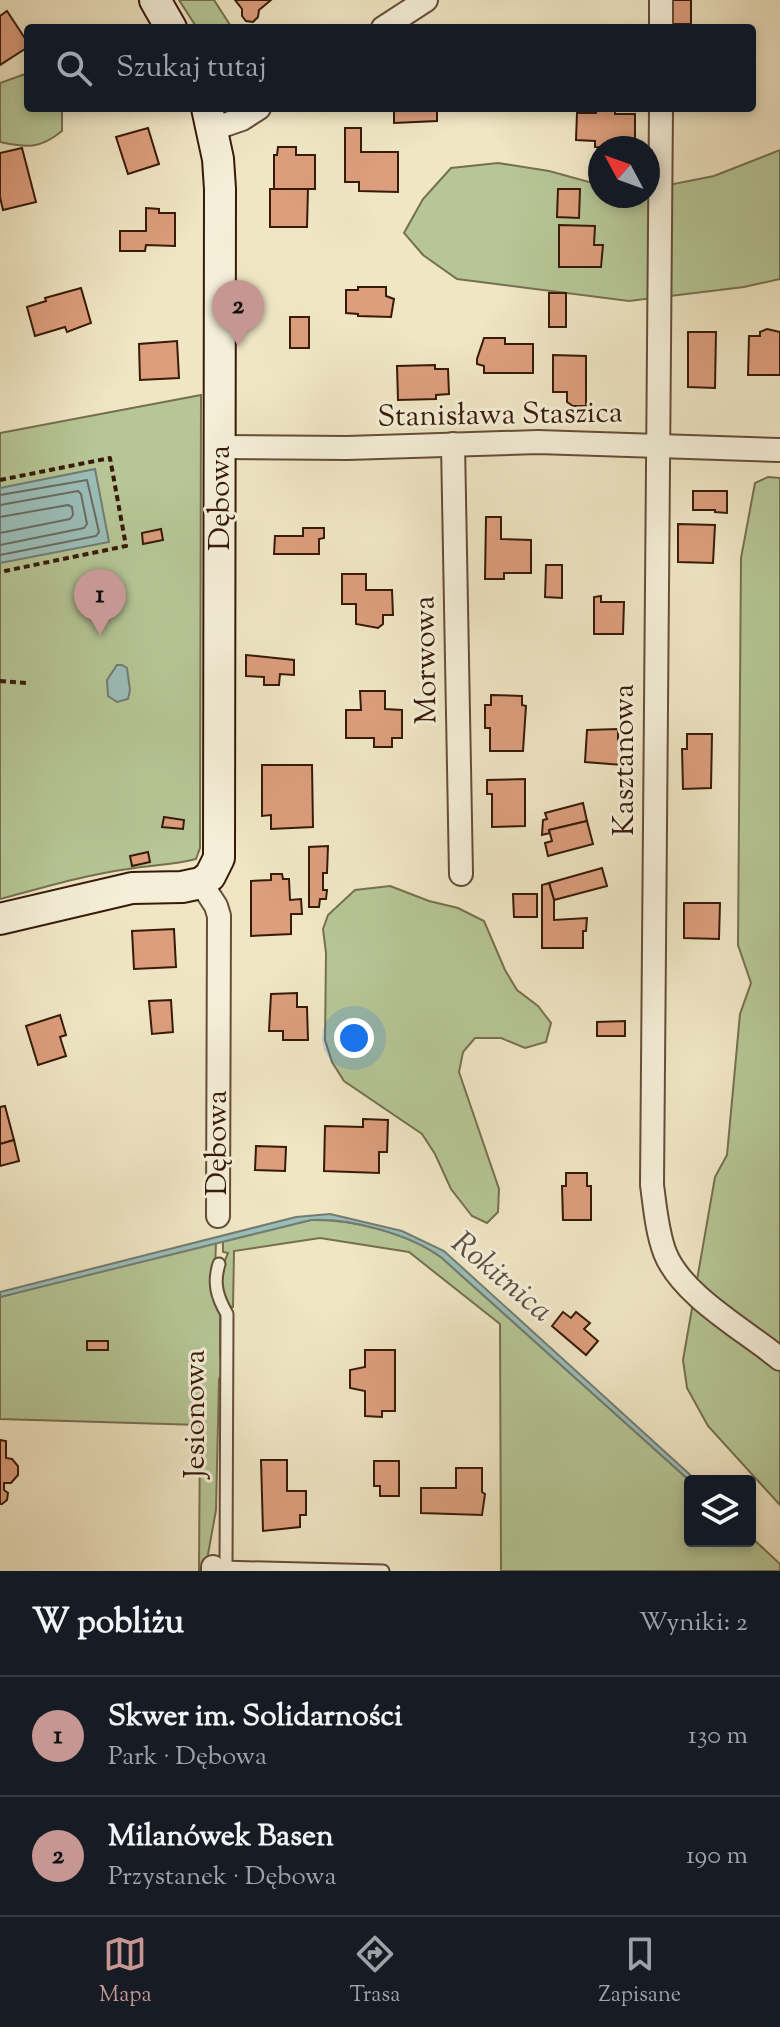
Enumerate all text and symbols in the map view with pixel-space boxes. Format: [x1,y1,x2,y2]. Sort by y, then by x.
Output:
search box [24,24,756,112]
icon: search [52,46,96,90]
text: Szukaj tutaj [116,47,267,90]
north arrow [588,136,660,208]
pin: 2 [212,280,264,346]
street label: Stanisława Staszica [377,392,623,440]
street label: Dębowa [200,445,243,551]
pin: 1 [74,569,126,635]
street label: Morwowa [404,595,450,724]
street label: Kasztanowa [604,684,647,836]
your location [334,1018,374,1058]
street label: Dębowa [197,1090,240,1196]
water label: Rokitnica [440,1222,562,1334]
street label: Jesionowa [175,1350,218,1480]
map controls [684,1475,756,1547]
button: layers [684,1475,756,1547]
text: W pobliżu [32,1599,184,1648]
text: Wyniki: 2 [639,1605,748,1642]
text: Skwer im. Solidarności [108,1696,403,1739]
text: 1 [54,1718,62,1755]
text: 130 m [688,1718,748,1755]
text: Park · Dębowa [108,1739,267,1776]
text: Milanówek Basen [108,1816,334,1859]
text: 2 [52,1838,64,1875]
text: 190 m [686,1838,748,1875]
text: Przystanek · Dębowa [108,1859,336,1896]
tab: Mapa [99,1932,152,2012]
tab: Trasa [350,1932,400,2012]
tab: Zapisane [598,1932,681,2012]

